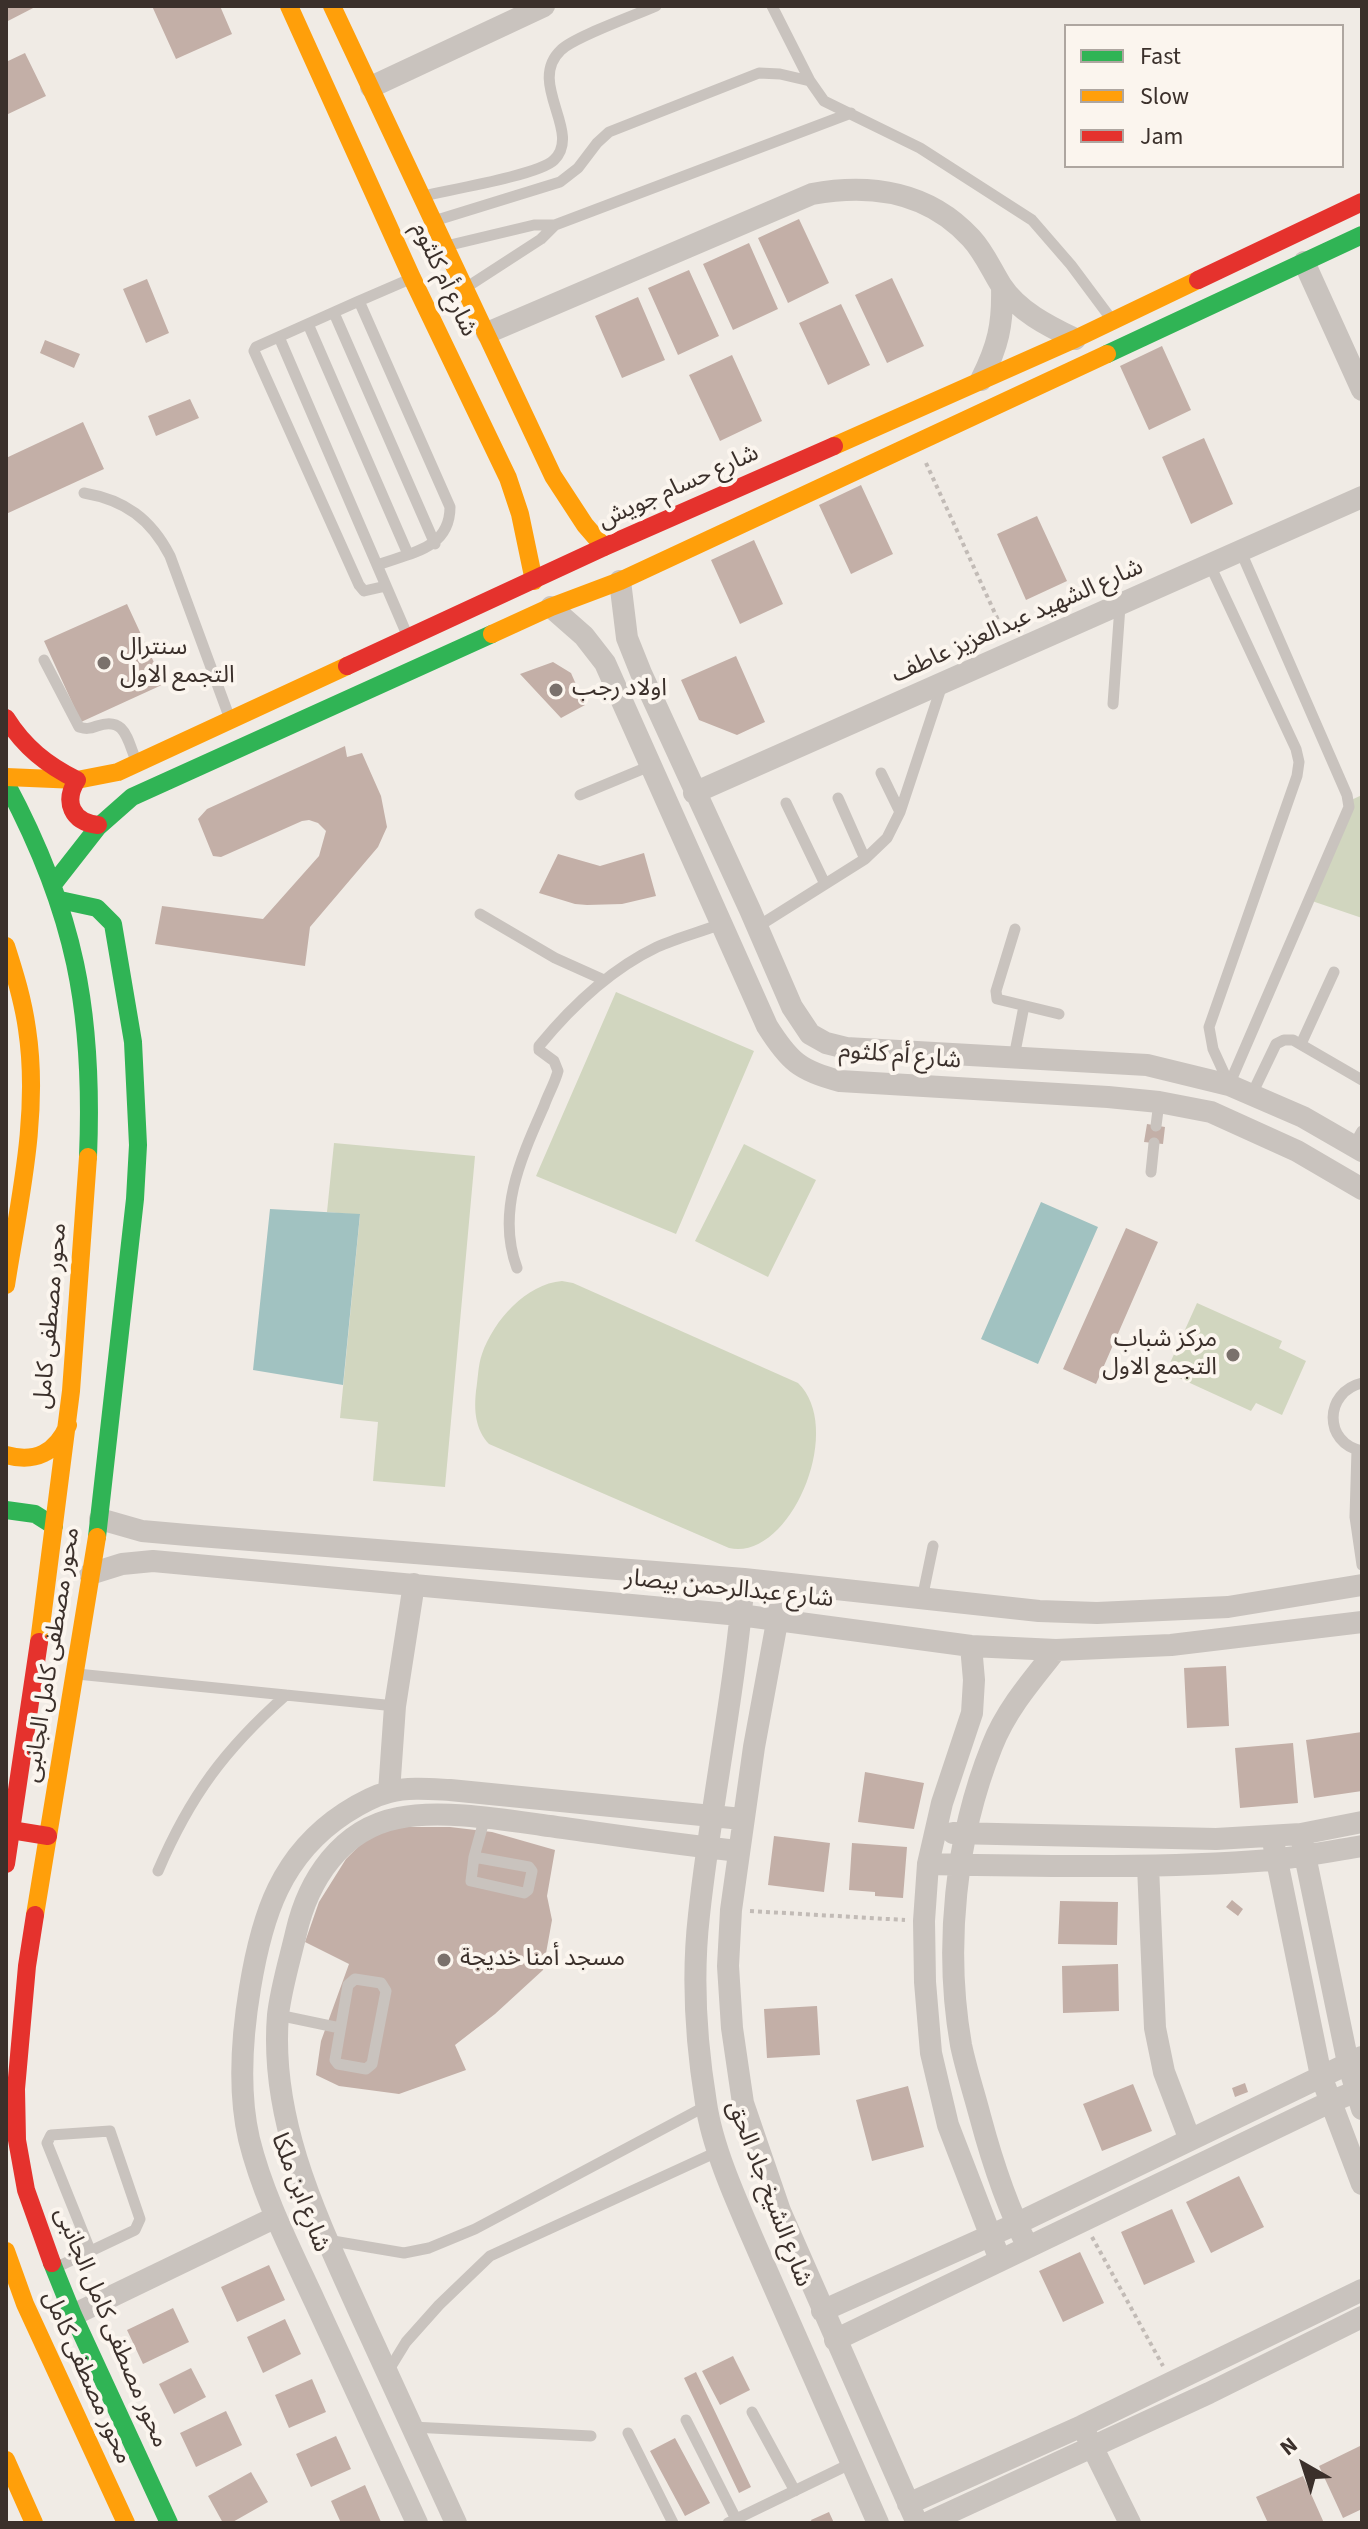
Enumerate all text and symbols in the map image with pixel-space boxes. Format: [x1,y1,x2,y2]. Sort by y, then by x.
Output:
legend [1064,24,1344,168]
text: Fast [1140,39,1181,74]
text: Slow [1140,79,1189,114]
text: Jam [1140,119,1184,154]
street label: شارع أم كلثوم [404,218,482,342]
street label: شارع حسام جويش [594,440,764,536]
street label: شارع الشهيد عبدالعزيز عاطف [888,554,1148,690]
place label: سنترال التجمع الاول [120,635,235,691]
marker: سنترال التجمع الاول [95,654,113,672]
place label: اولاد رجب [572,676,667,704]
marker: اولاد رجب [547,681,565,699]
street label: شارع أم كلثوم [838,1037,962,1077]
street label: محور مصطفى كامل [30,1222,74,1410]
place label: مركز شباب التجمع الاول [1102,1327,1217,1383]
marker: مركز شباب التجمع الاول [1224,1346,1242,1364]
street label: محور مصطفى كامل الجانبى [19,1525,87,1785]
street label: شارع عبدالرحمن بيصار [623,1565,835,1615]
place label: مسجد أمنا خديجة [460,1946,625,1974]
marker: مسجد أمنا خديجة [435,1951,453,1969]
street label: شارع الشيخ جاد الحق [719,2097,817,2291]
street label: شارع ابن ملكا [263,2129,335,2257]
street label: محور مصطفى كامل الجانبى [46,2204,174,2452]
street label: محور مصطفى كامل [35,2287,137,2469]
north arrow [1264,2425,1344,2505]
text: N [1273,2429,1305,2463]

